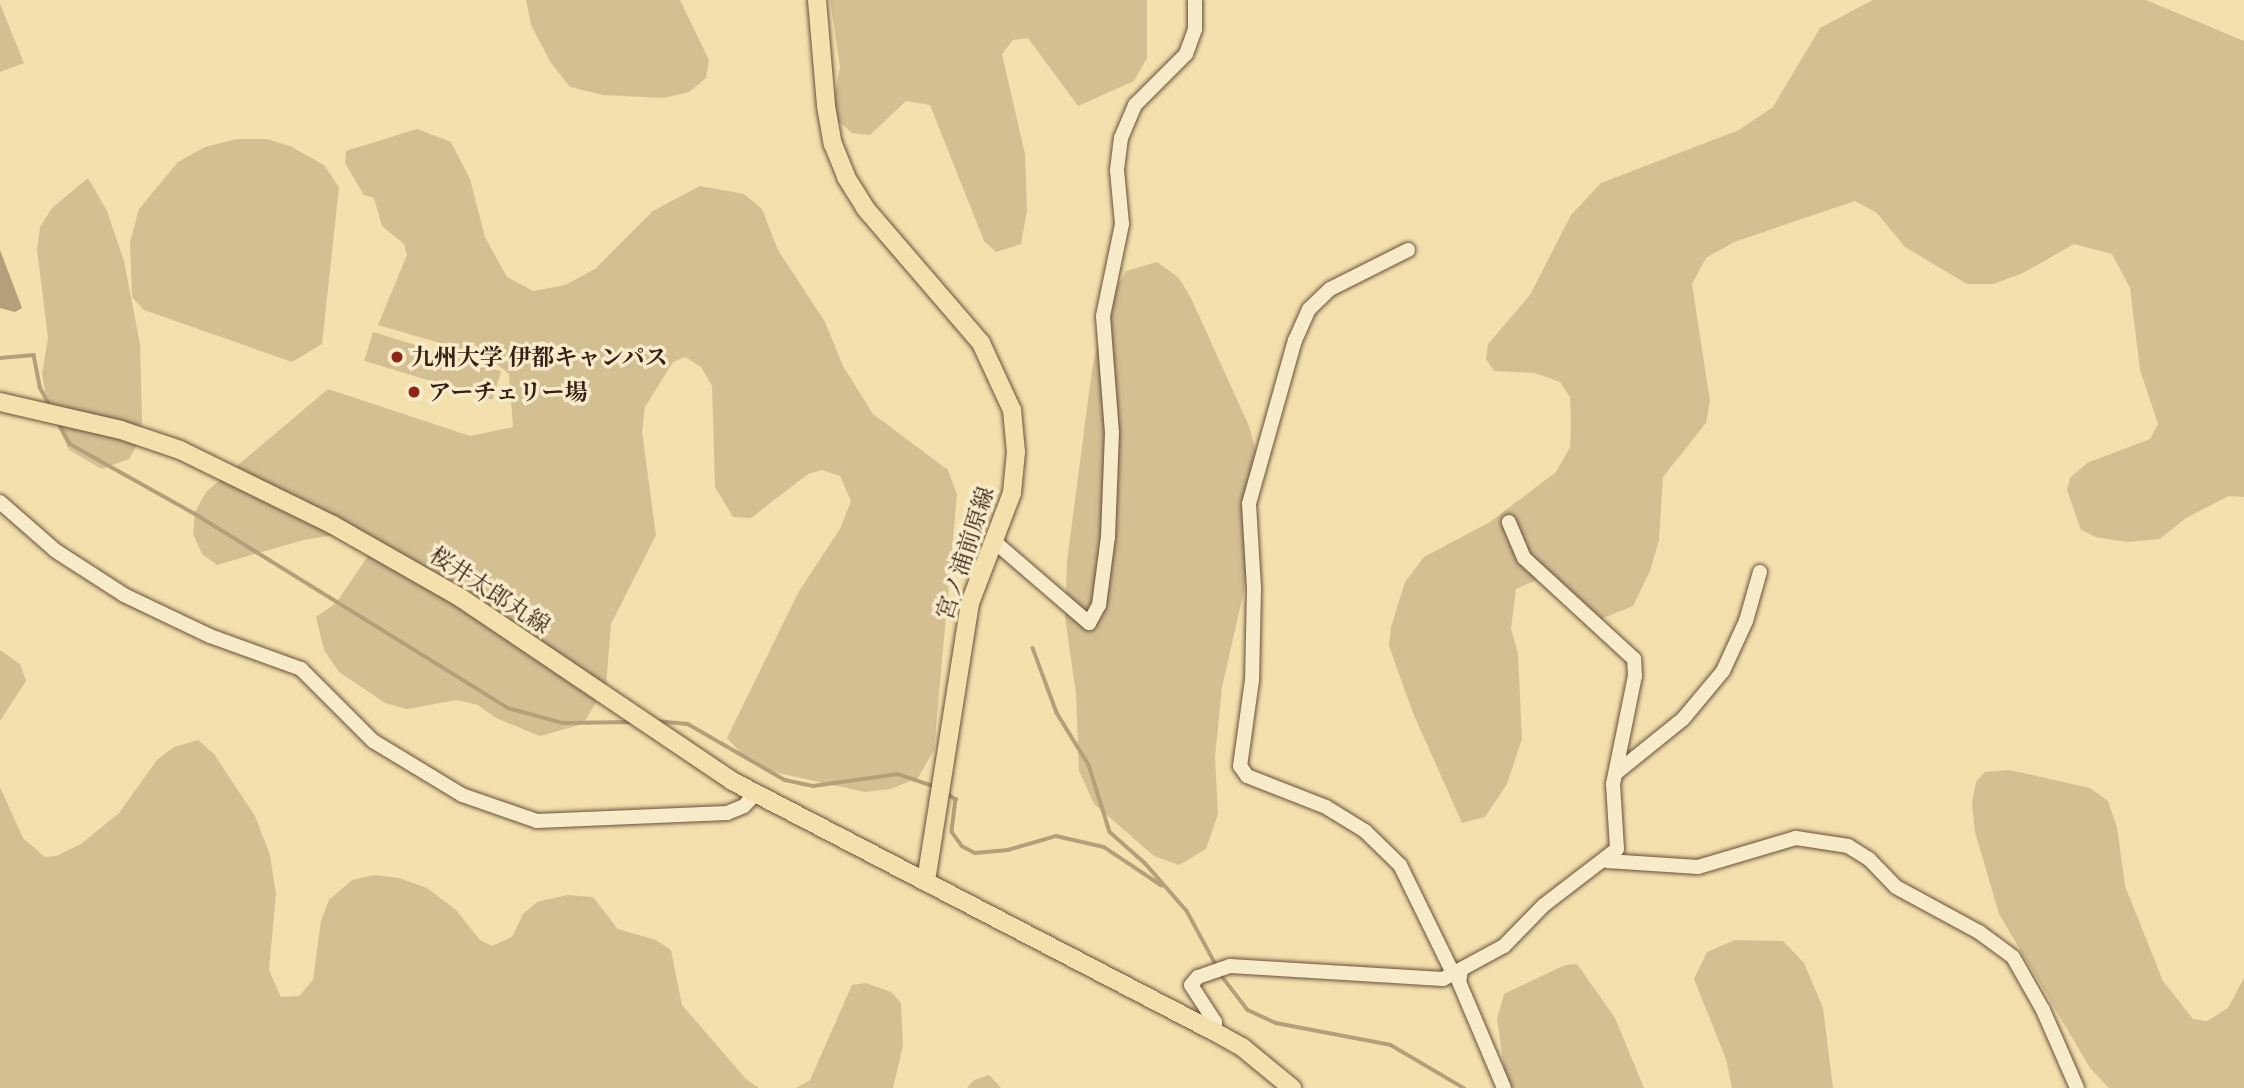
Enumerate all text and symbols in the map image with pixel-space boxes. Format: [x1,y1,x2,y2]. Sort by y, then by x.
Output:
place label: 九州大学 伊都キャンパス [411,343,669,371]
marker: 九州大学 伊都キャンパス [389,349,405,365]
place label: アーチェリー場 [428,378,588,406]
marker: アーチェリー場 [406,384,422,400]
street label: 宮ノ浦前原線 [931,483,999,623]
street label: 桜井太郎丸線 [425,541,555,639]

